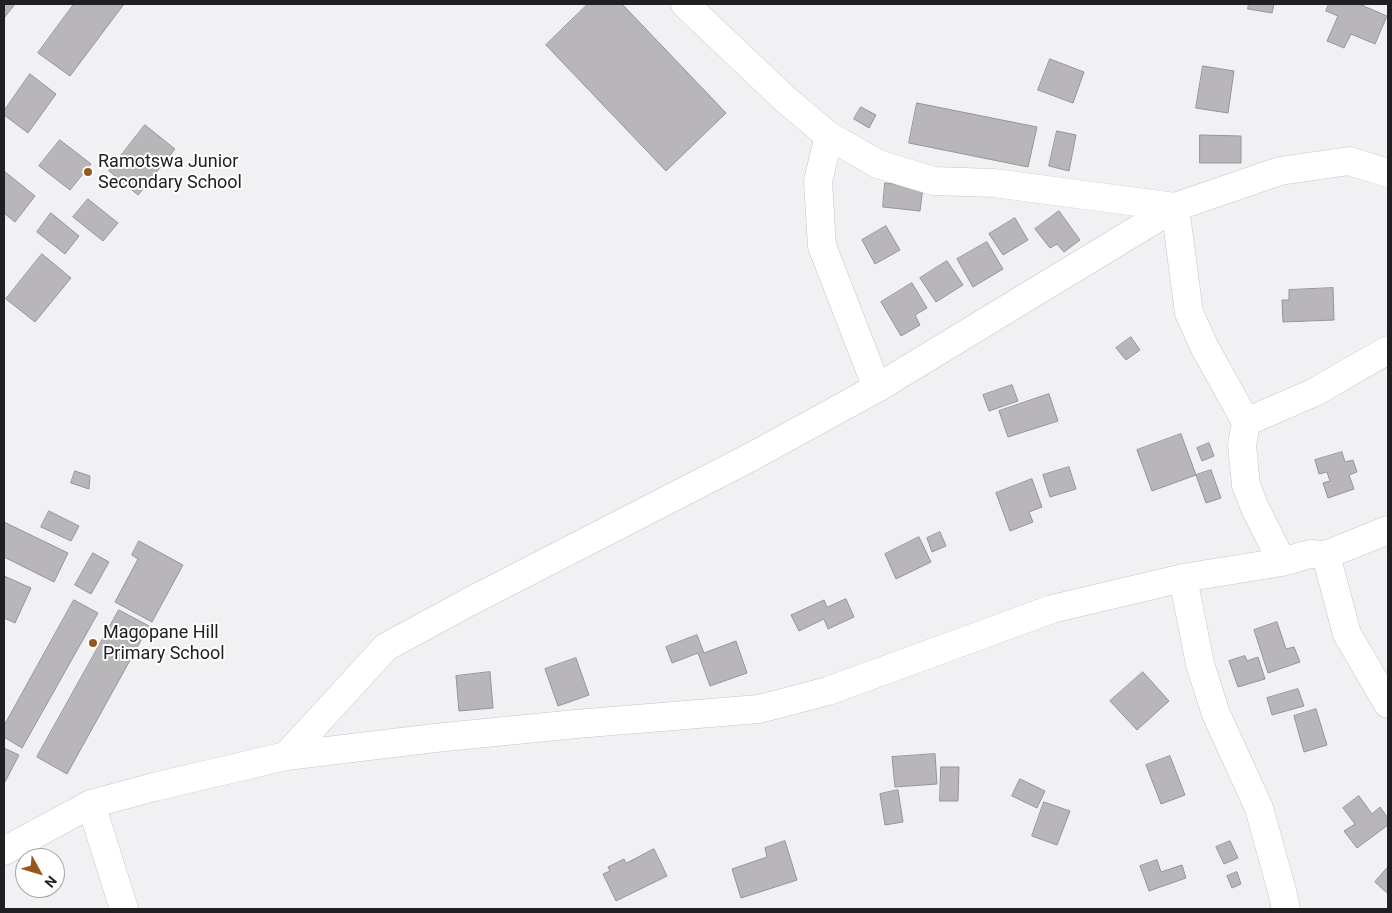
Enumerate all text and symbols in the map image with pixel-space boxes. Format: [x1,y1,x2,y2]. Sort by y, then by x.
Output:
place label: Ramotswa Junior Secondary School [98,151,242,193]
marker: Ramotswa Junior Secondary School [82,166,94,178]
place label: Magopane Hill Primary School [103,622,225,664]
marker: Magopane Hill Primary School [87,637,99,649]
north arrow [15,848,65,898]
text: N [42,873,60,891]

